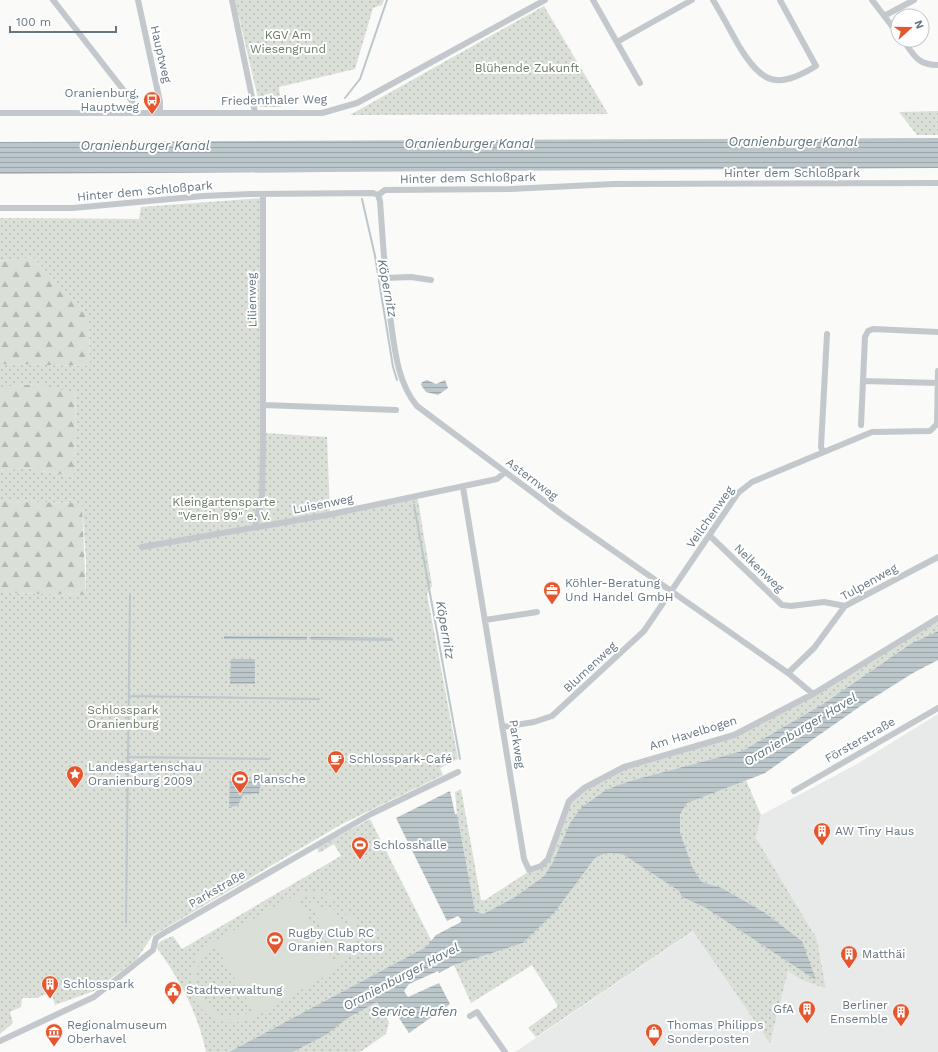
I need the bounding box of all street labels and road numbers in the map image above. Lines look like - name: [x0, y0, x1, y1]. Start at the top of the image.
- street label: Hauptweg: [148, 24, 175, 85]
- street label: Friedenthaler Weg: [221, 92, 328, 108]
- street label: Hinter dem Schloßpark: [724, 166, 860, 180]
- street label: Hinter dem Schloßpark: [400, 170, 536, 186]
- street label: Hinter dem Schloßpark: [77, 178, 214, 204]
- street label: Lilienweg: [245, 272, 259, 327]
- street label: Asternweg: [503, 455, 561, 503]
- street label: Veilchenweg: [683, 483, 737, 551]
- street label: Luisenweg: [292, 491, 355, 517]
- street label: Nelkenweg: [731, 541, 787, 595]
- street label: Tulpenweg: [838, 560, 900, 603]
- street label: Blumenweg: [560, 638, 620, 695]
- street label: Am Havelbogen: [647, 713, 739, 753]
- street label: Försterstraße: [822, 714, 898, 766]
- street label: Parkweg: [506, 719, 528, 770]
- street label: Parkstraße: [186, 867, 248, 911]

